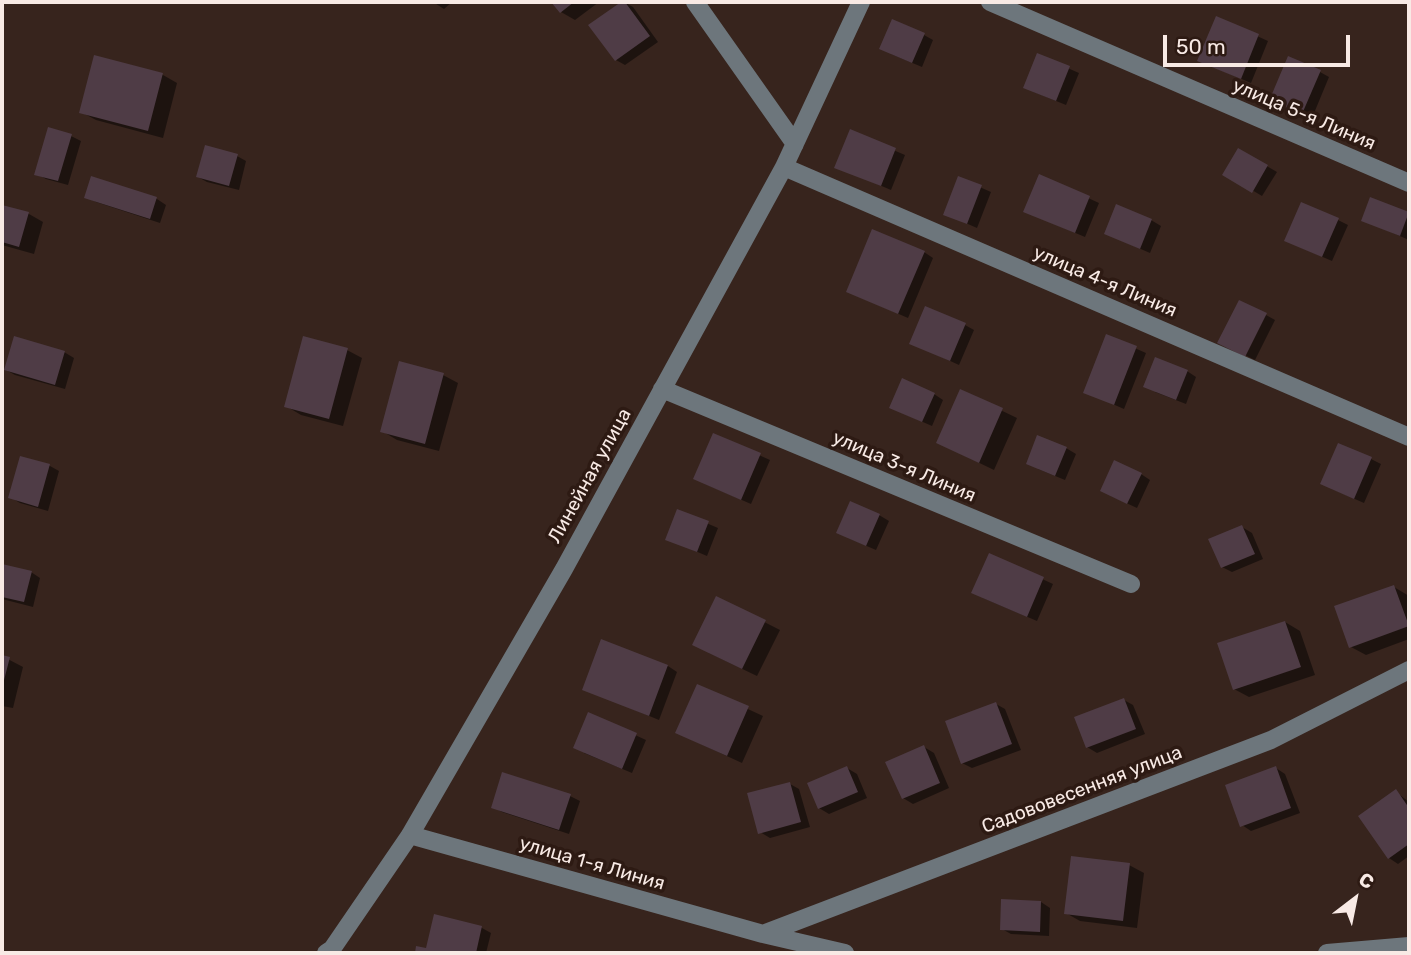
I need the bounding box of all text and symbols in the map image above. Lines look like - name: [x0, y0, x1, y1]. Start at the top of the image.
- scale bar: [1166, 21, 1353, 65]
- text: 50 m: [1176, 34, 1226, 59]
- street label: улица 5-я Линия: [1229, 75, 1379, 155]
- street label: улица 4-я Линия: [1030, 241, 1180, 323]
- street label: Линейная улица: [544, 405, 636, 547]
- street label: улица 3-я Линия: [829, 427, 979, 507]
- street label: Садововесенняя улица: [979, 741, 1185, 839]
- street label: улица 1-я Линия: [517, 832, 667, 896]
- north arrow: [1320, 864, 1390, 934]
- text: С: [1355, 867, 1378, 894]

